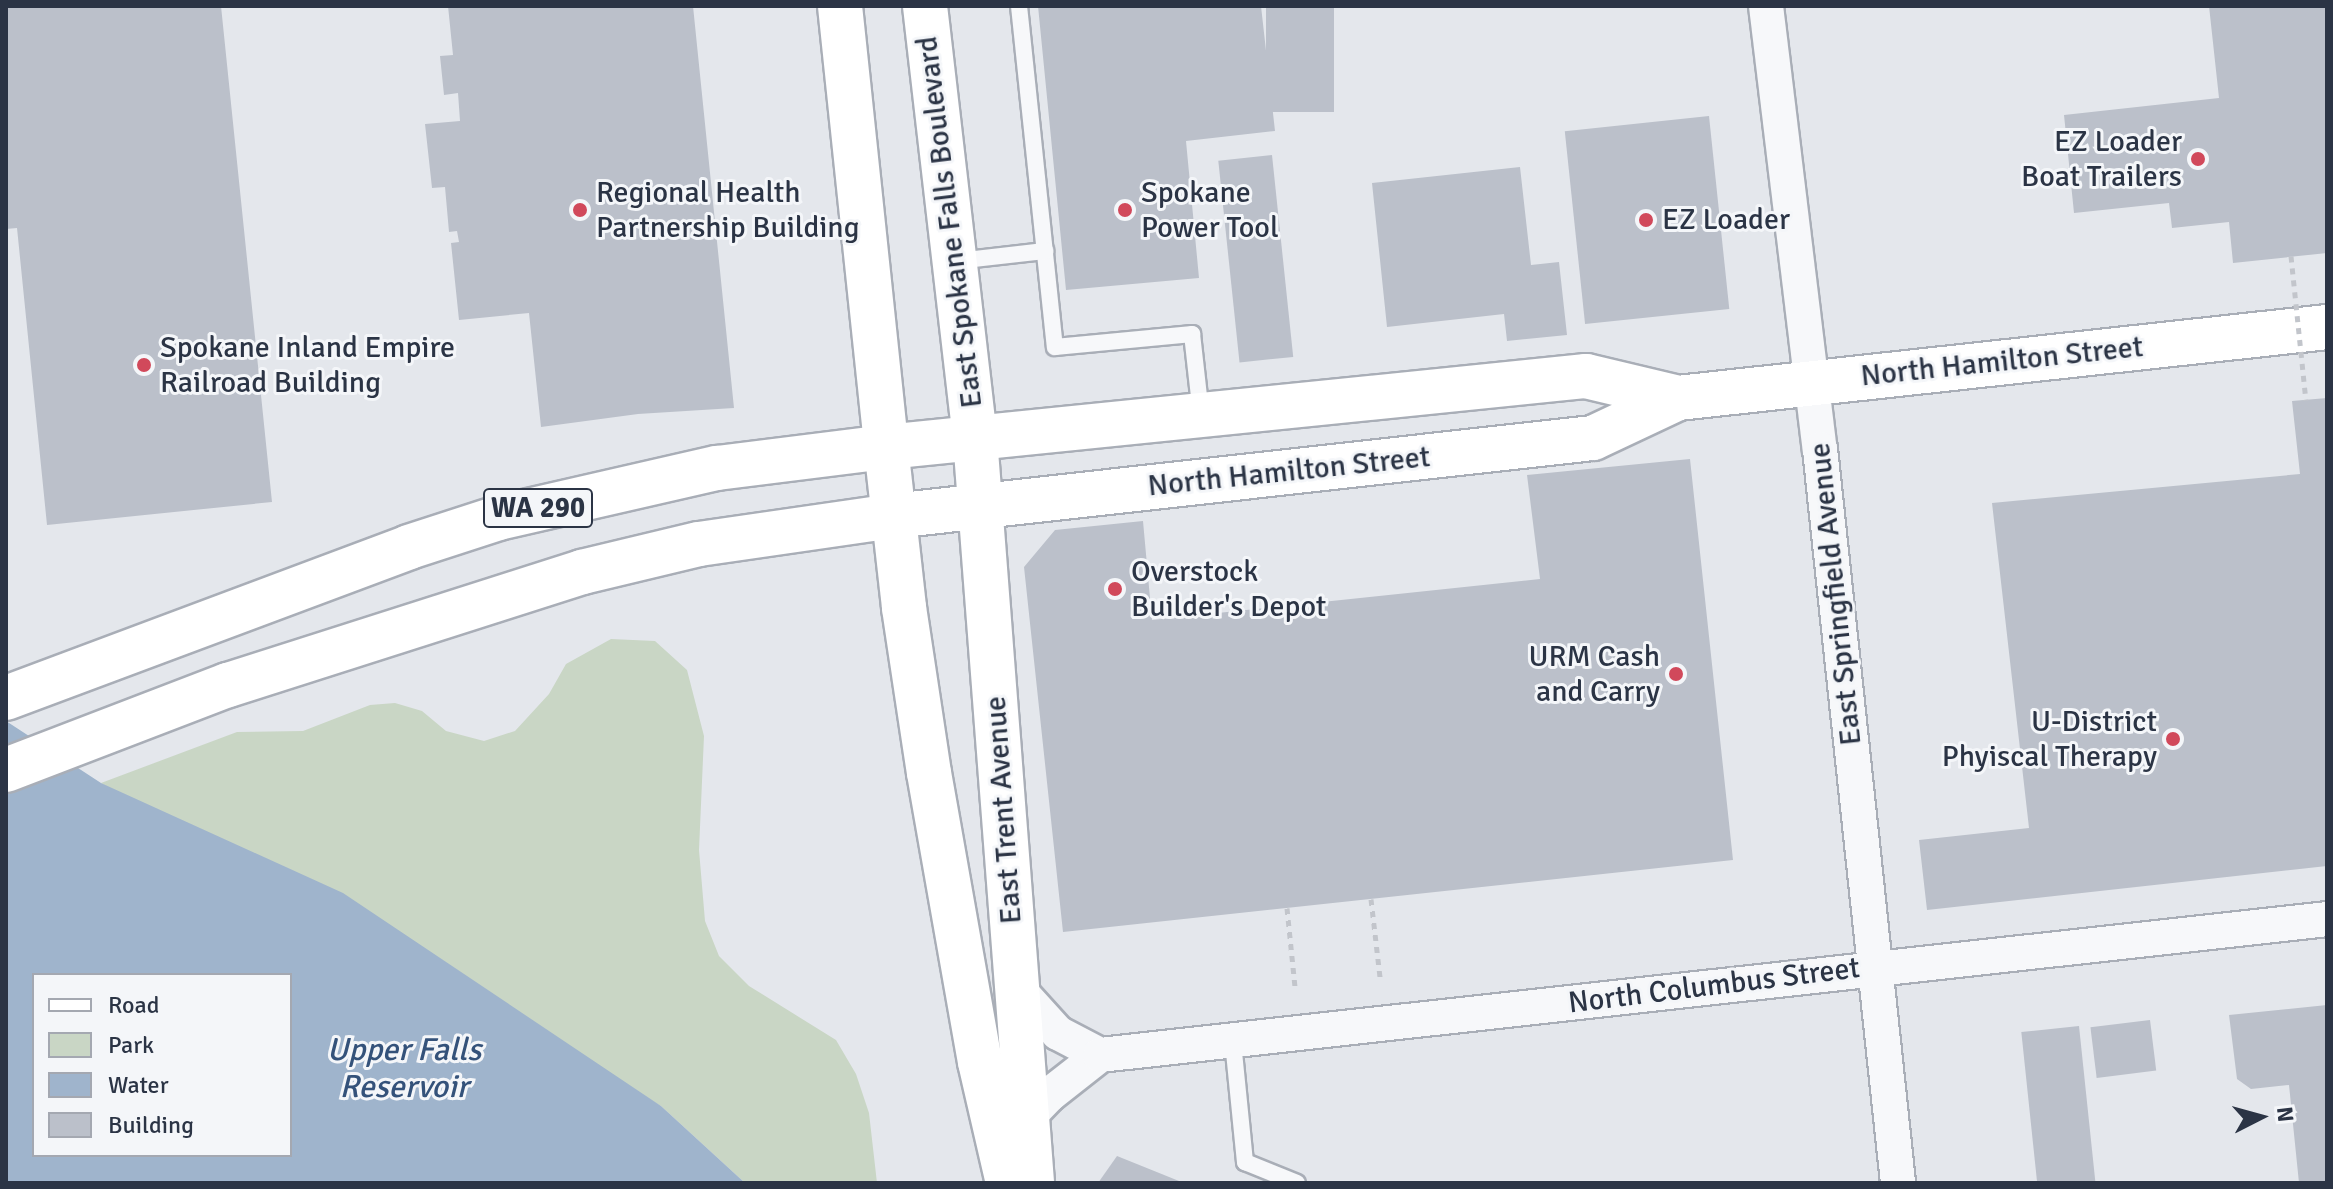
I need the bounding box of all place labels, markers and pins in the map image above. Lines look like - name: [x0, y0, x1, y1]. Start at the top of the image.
- place label: EZ Loader Boat Trailers: [2021, 124, 2182, 194]
- marker: EZ Loader Boat Trailers: [2189, 150, 2207, 168]
- place label: Regional Health Partnership Building: [596, 175, 860, 246]
- place label: Spokane Power Tool: [1141, 175, 1279, 246]
- marker: Regional Health Partnership Building: [571, 201, 589, 219]
- marker: Spokane Power Tool: [1116, 201, 1134, 219]
- place label: EZ Loader: [1662, 202, 1790, 238]
- marker: EZ Loader: [1637, 211, 1655, 229]
- place label: Spokane Inland Empire Railroad Building: [160, 330, 455, 400]
- marker: Spokane Inland Empire Railroad Building: [135, 356, 153, 374]
- place label: Overstock Builder's Depot: [1131, 554, 1326, 624]
- marker: Overstock Builder's Depot: [1106, 580, 1124, 598]
- place label: URM Cash and Carry: [1529, 639, 1660, 710]
- marker: URM Cash and Carry: [1667, 665, 1685, 683]
- place label: U-District Phyiscal Therapy: [1942, 704, 2157, 774]
- marker: U-District Phyiscal Therapy: [2164, 730, 2182, 748]

